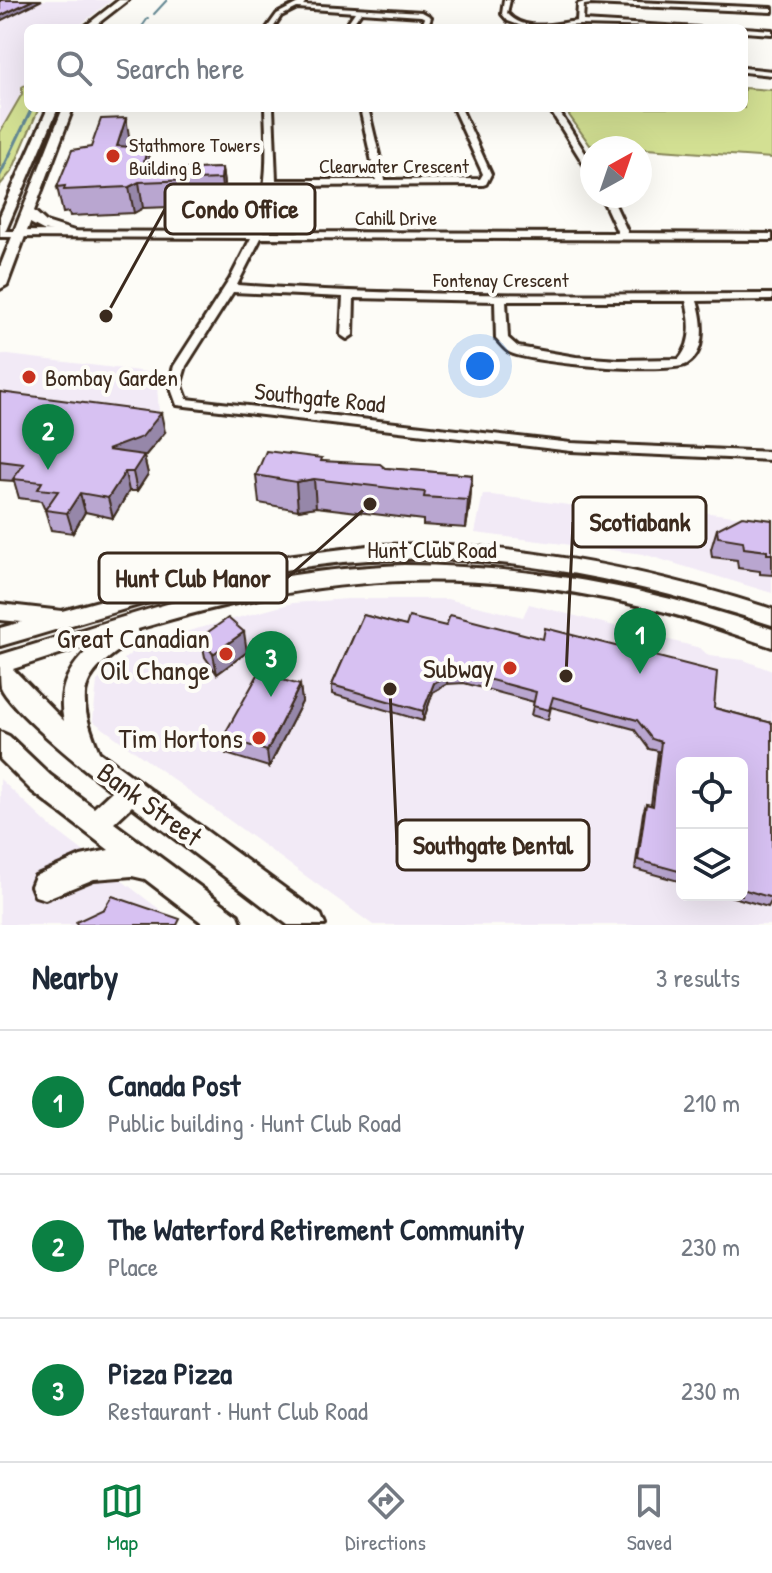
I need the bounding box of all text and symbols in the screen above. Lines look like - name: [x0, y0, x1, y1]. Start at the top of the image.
- search box: [24, 24, 748, 112]
- icon: search: [52, 46, 96, 90]
- text: Search here: [116, 48, 244, 88]
- place label: Stathmore Towers Building B: [129, 131, 260, 181]
- north arrow: [580, 136, 652, 208]
- marker: Stathmore Towers Building B: [104, 147, 122, 165]
- street label: Clearwater Crescent: [319, 152, 470, 179]
- callout: Condo Office: [165, 184, 315, 234]
- text: Condo Office: [181, 191, 299, 226]
- street label: Cahill Drive: [355, 204, 437, 231]
- street label: Fontenay Crescent: [432, 266, 570, 293]
- your location: [460, 346, 500, 386]
- place label: Bombay Garden: [45, 361, 178, 393]
- marker: Bombay Garden: [20, 368, 38, 386]
- street label: Southgate Road: [253, 374, 387, 420]
- pin: 2: [22, 404, 74, 470]
- callout: Scotiabank: [573, 497, 706, 547]
- text: Scotiabank: [590, 504, 691, 539]
- street label: Hunt Club Road: [367, 533, 497, 565]
- callout: Hunt Club Manor: [99, 553, 287, 603]
- text: Hunt Club Manor: [115, 560, 272, 595]
- pin: 1: [614, 608, 666, 674]
- place label: Great Canadian Oil Change: [57, 619, 210, 689]
- pin: 3: [245, 631, 297, 697]
- marker: Great Canadian Oil Change: [217, 645, 235, 663]
- place label: Subway: [423, 649, 494, 687]
- marker: Subway: [501, 659, 519, 677]
- place label: Tim Hortons: [119, 719, 243, 757]
- marker: Tim Hortons: [250, 729, 268, 747]
- street label: Bank Street: [90, 753, 210, 855]
- map controls: [676, 757, 748, 901]
- button: locate: [676, 757, 748, 829]
- callout: Southgate Dental: [397, 820, 589, 870]
- text: Southgate Dental: [413, 827, 574, 863]
- button: layers: [676, 829, 748, 901]
- text: Nearby: [32, 954, 118, 1000]
- text: 3 results: [656, 960, 740, 995]
- text: Canada Post: [108, 1065, 240, 1105]
- text: 1: [53, 1085, 63, 1120]
- text: 210 m: [683, 1085, 740, 1120]
- text: Public building · Hunt Club Road: [108, 1105, 401, 1140]
- text: The Waterford Retirement Community: [108, 1209, 524, 1249]
- text: 2: [52, 1229, 64, 1264]
- text: 230 m: [681, 1229, 740, 1264]
- text: Place: [108, 1249, 158, 1284]
- text: Pizza Pizza: [108, 1353, 232, 1393]
- text: 3: [52, 1373, 64, 1408]
- text: 230 m: [681, 1373, 740, 1408]
- text: Restaurant · Hunt Club Road: [108, 1393, 368, 1428]
- tab: Map: [100, 1479, 144, 1557]
- tab: Directions: [345, 1479, 426, 1557]
- tab: Saved: [627, 1479, 672, 1557]

